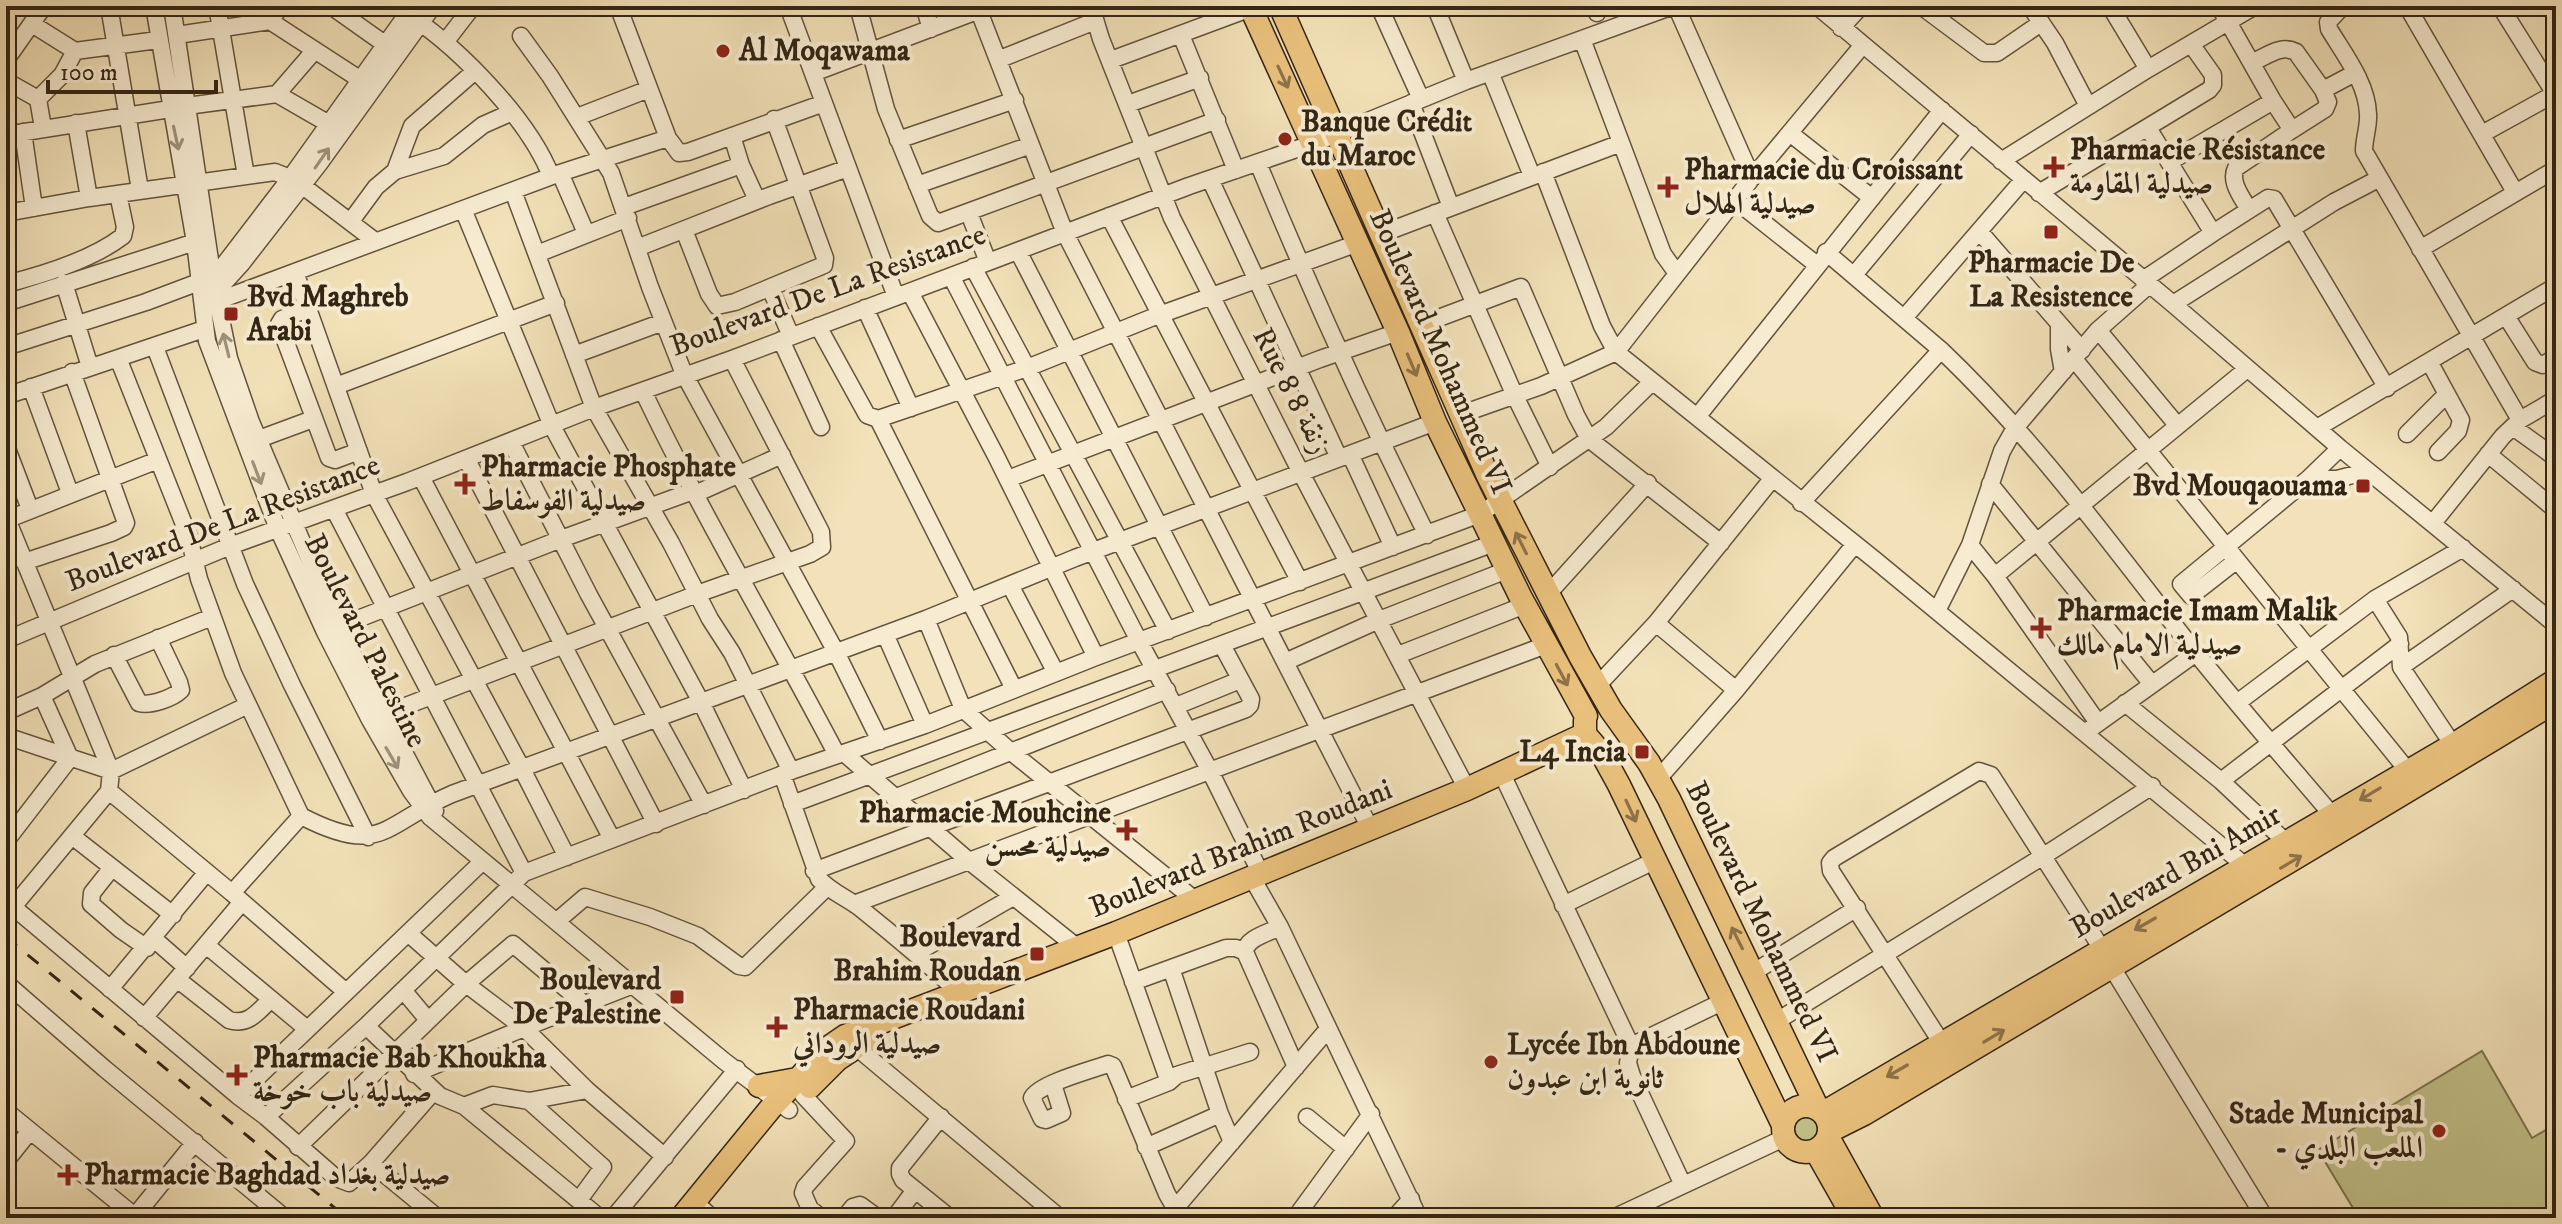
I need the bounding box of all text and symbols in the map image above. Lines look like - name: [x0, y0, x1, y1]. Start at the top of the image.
- place label: Al Moqawama: [738, 33, 911, 70]
- marker: Al Moqawama: [714, 42, 732, 60]
- scale bar: [48, 44, 216, 94]
- text: 100 m: [60, 58, 118, 88]
- one-way arrow: [1276, 64, 1291, 88]
- place label: Banque Crédit du Maroc: [1301, 104, 1472, 175]
- one-way arrow: [169, 125, 184, 150]
- marker: Banque Crédit du Maroc: [1276, 130, 1294, 148]
- place label: Pharmacie Résistance صيدلية المقاومة: [2070, 132, 2326, 203]
- one-way arrow: [314, 148, 330, 170]
- place label: Pharmacie du Croissant صيدلية الهلال: [1684, 152, 1963, 223]
- marker: Pharmacie Résistance صيدلية المقاومة: [2045, 158, 2063, 176]
- marker: Pharmacie du Croissant صيدلية الهلال: [1659, 178, 1677, 196]
- street label: Boulevard Mohammed VI: [1360, 204, 1520, 500]
- street label: Boulevard De La Resistance: [665, 217, 991, 365]
- marker: Pharmacie De La Resistence: [2042, 223, 2060, 241]
- place label: Pharmacie De La Resistence: [1968, 245, 2135, 316]
- place label: Bvd Maghreb Arabi: [246, 279, 409, 350]
- marker: Bvd Maghreb Arabi: [222, 305, 240, 323]
- street label: Rue 8 8 زنقة: [1244, 322, 1338, 460]
- one-way arrow: [217, 332, 232, 358]
- one-way arrow: [1405, 352, 1420, 377]
- street label: Boulevard De La Resistance: [61, 447, 385, 601]
- place label: Pharmacie Phosphate صيدلية الفوسفاط: [481, 449, 737, 520]
- one-way arrow: [251, 460, 265, 485]
- place label: Bvd Mouqaouama: [2133, 468, 2348, 505]
- marker: Pharmacie Phosphate صيدلية الفوسفاط: [456, 475, 474, 493]
- marker: Bvd Mouqaouama: [2354, 477, 2372, 495]
- street label: Boulevard Palestine: [295, 528, 435, 754]
- one-way arrow: [1513, 532, 1528, 556]
- place label: Pharmacie Imam Malik صيدلية الامام مالك: [2057, 593, 2338, 670]
- marker: Pharmacie Imam Malik صيدلية الامام مالك: [2032, 619, 2050, 637]
- one-way arrow: [1554, 662, 1570, 686]
- place label: L4 Incia: [1519, 734, 1627, 771]
- marker: L4 Incia: [1633, 743, 1651, 761]
- one-way arrow: [384, 746, 400, 769]
- street label: Boulevard Brahim Roudani: [1084, 771, 1398, 927]
- street label: Boulevard Mohammed VI: [1677, 776, 1845, 1068]
- one-way arrow: [2359, 786, 2382, 802]
- place label: Pharmacie Mouhcine صيدلية محسن: [859, 795, 1112, 866]
- street label: Boulevard Bni Amir: [2064, 797, 2288, 947]
- one-way arrow: [1624, 799, 1639, 823]
- marker: Pharmacie Mouhcine صيدلية محسن: [1118, 821, 1136, 839]
- one-way arrow: [2279, 854, 2302, 870]
- one-way arrow: [2134, 916, 2157, 932]
- place label: Boulevard Brahim Roudan: [834, 919, 1022, 990]
- one-way arrow: [1729, 926, 1744, 950]
- marker: Boulevard Brahim Roudan: [1028, 945, 1046, 963]
- place label: Boulevard De Palestine: [513, 962, 662, 1033]
- marker: Boulevard De Palestine: [668, 988, 686, 1006]
- place label: Pharmacie Roudani صيدلية الروداني: [792, 992, 1025, 1068]
- marker: Pharmacie Roudani صيدلية الروداني: [768, 1018, 786, 1036]
- place label: Lycée Ibn Abdoune ثانوية ابن عبدون: [1507, 1027, 1741, 1098]
- one-way arrow: [1982, 1028, 2005, 1044]
- place label: Pharmacie Bab Khoukha صيدلية باب خوخة: [253, 1040, 547, 1111]
- marker: Lycée Ibn Abdoune ثانوية ابن عبدون: [1482, 1053, 1500, 1071]
- one-way arrow: [1886, 1064, 1910, 1079]
- marker: Pharmacie Bab Khoukha صيدلية باب خوخة: [228, 1066, 246, 1084]
- place label: Stade Municipal - الملعب البلدي: [2229, 1096, 2424, 1170]
- marker: Stade Municipal - الملعب البلدي: [2430, 1122, 2448, 1140]
- place label: Pharmacie Baghdad صيدلية بغداد: [84, 1157, 451, 1194]
- marker: Pharmacie Baghdad صيدلية بغداد: [59, 1166, 77, 1184]

